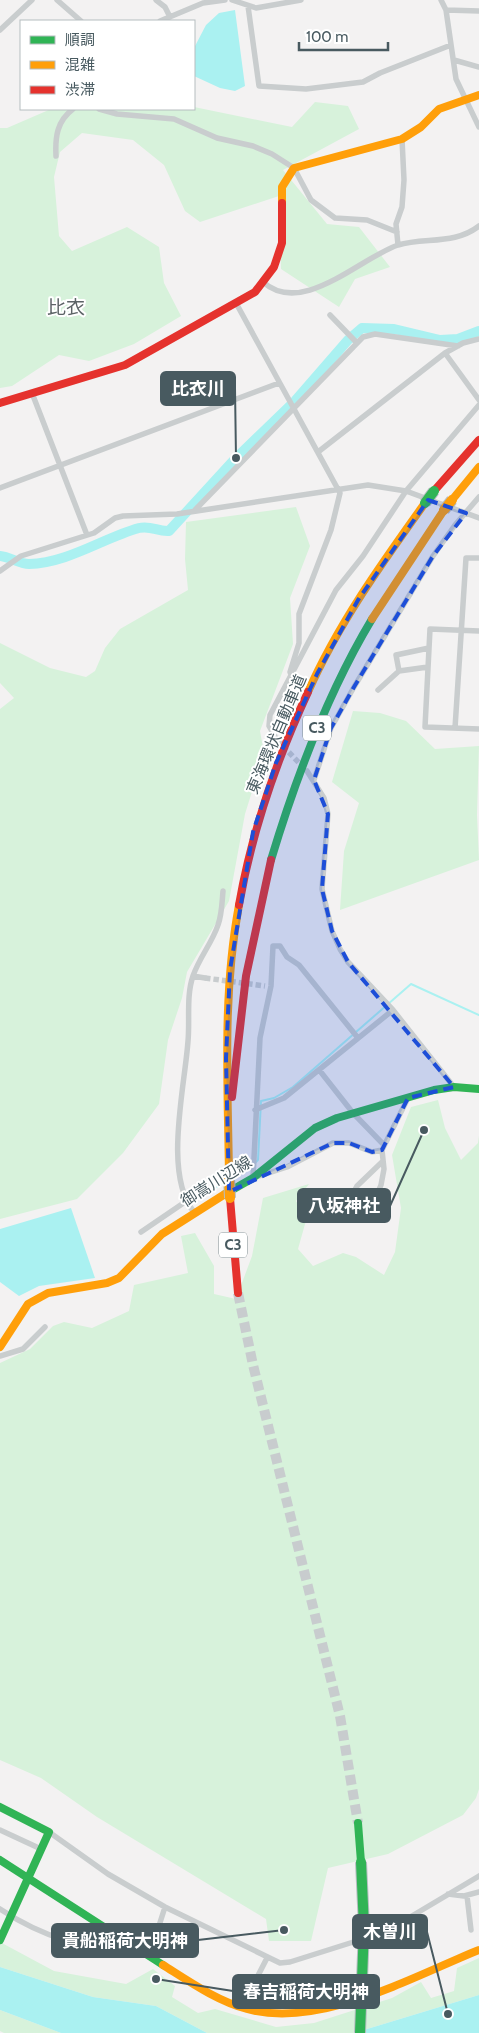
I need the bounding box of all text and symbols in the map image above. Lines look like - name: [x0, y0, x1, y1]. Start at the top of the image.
- legend: [20, 20, 195, 110]
- scale bar: [299, 20, 388, 52]
- text: 100 m: [306, 28, 348, 46]
- text: 順調: [65, 31, 95, 49]
- text: 混雑: [65, 56, 95, 74]
- text: 渋滞: [65, 81, 95, 99]
- district label: 比衣: [47, 296, 85, 319]
- callout: 比衣川: [161, 372, 235, 405]
- text: 比衣川: [171, 378, 225, 400]
- street label: 東海環状自動車道: [243, 672, 310, 797]
- road number: C3: [303, 716, 331, 740]
- street label: 御嵩川辺線: [177, 1152, 255, 1211]
- callout: 八坂神社: [298, 1189, 390, 1222]
- text: 八坂神社: [308, 1195, 380, 1217]
- road number: C3: [219, 1232, 247, 1258]
- callout: 木曽川: [353, 1915, 427, 1948]
- text: 木曽川: [363, 1921, 417, 1943]
- callout: 貴船稲荷大明神: [52, 1924, 198, 1957]
- text: 貴船稲荷大明神: [62, 1930, 188, 1952]
- callout: 春吉稲荷大明神: [233, 1975, 379, 2008]
- text: 春吉稲荷大明神: [243, 1981, 369, 2003]

